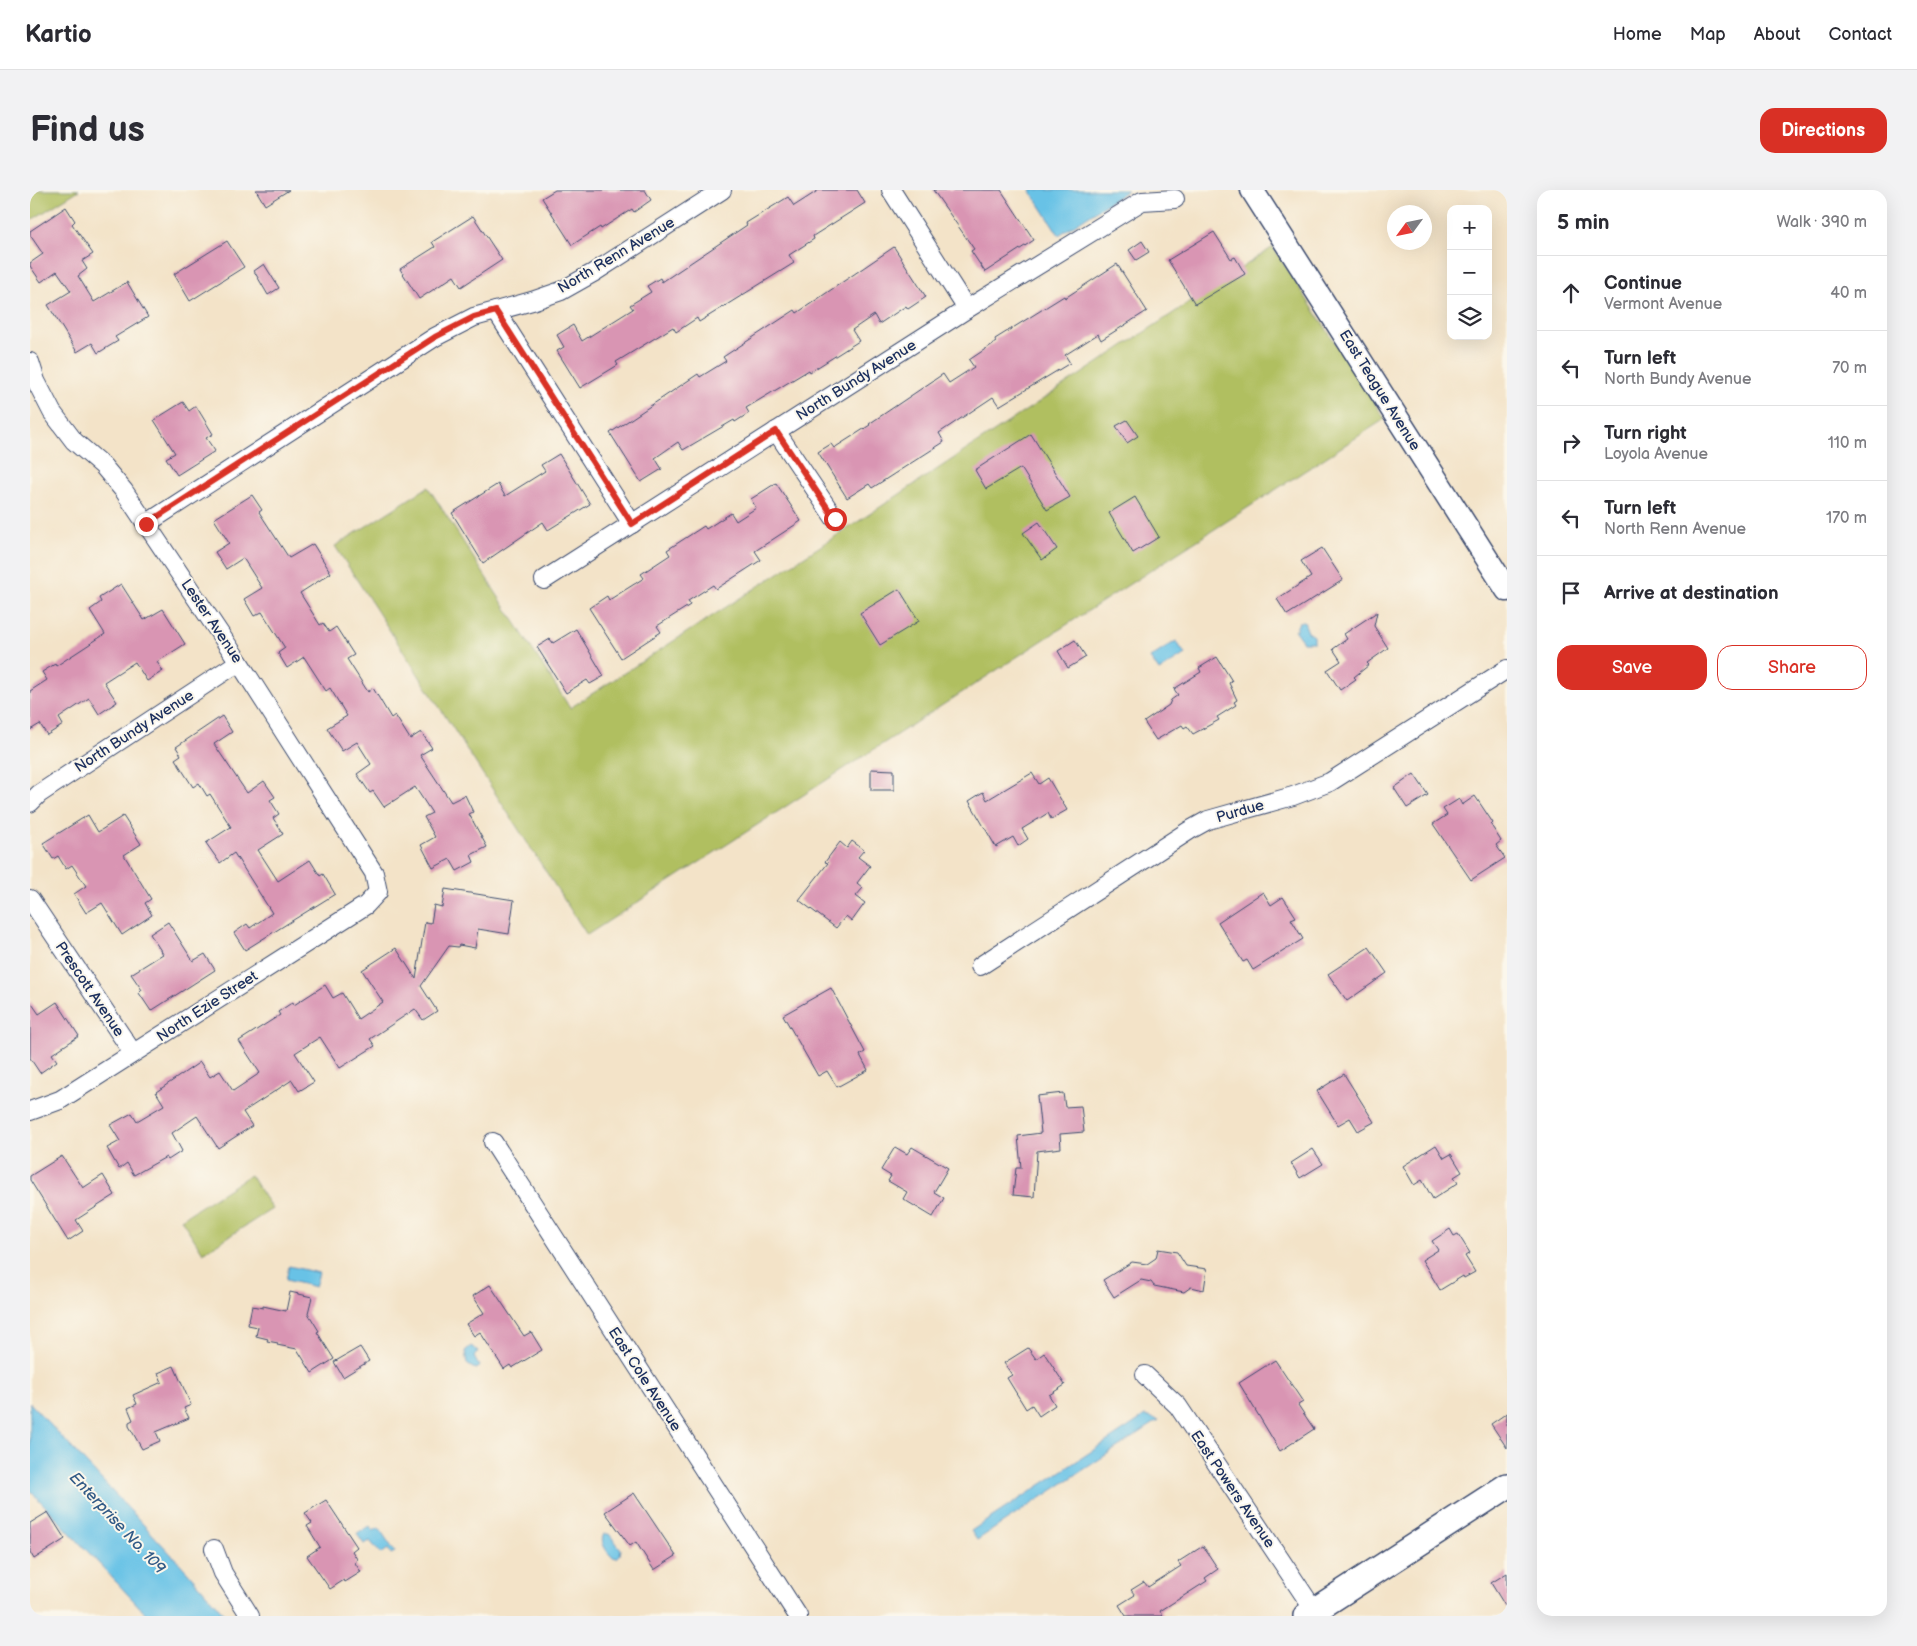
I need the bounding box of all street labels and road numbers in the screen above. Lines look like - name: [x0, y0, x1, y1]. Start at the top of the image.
- street label: North Renn Avenue: [554, 213, 678, 298]
- street label: East Teague Avenue: [1335, 326, 1425, 454]
- street label: North Bundy Avenue: [793, 336, 920, 425]
- street label: Lester Avenue: [176, 576, 247, 667]
- street label: North Bundy Avenue: [71, 686, 197, 777]
- street label: Purdue: [1214, 796, 1266, 827]
- street label: Prescott Avenue: [51, 938, 128, 1041]
- street label: North Ezie Street: [153, 966, 262, 1046]
- street label: East Cole Avenue: [604, 1324, 685, 1435]
- street label: East Powers Avenue: [1186, 1427, 1279, 1552]

